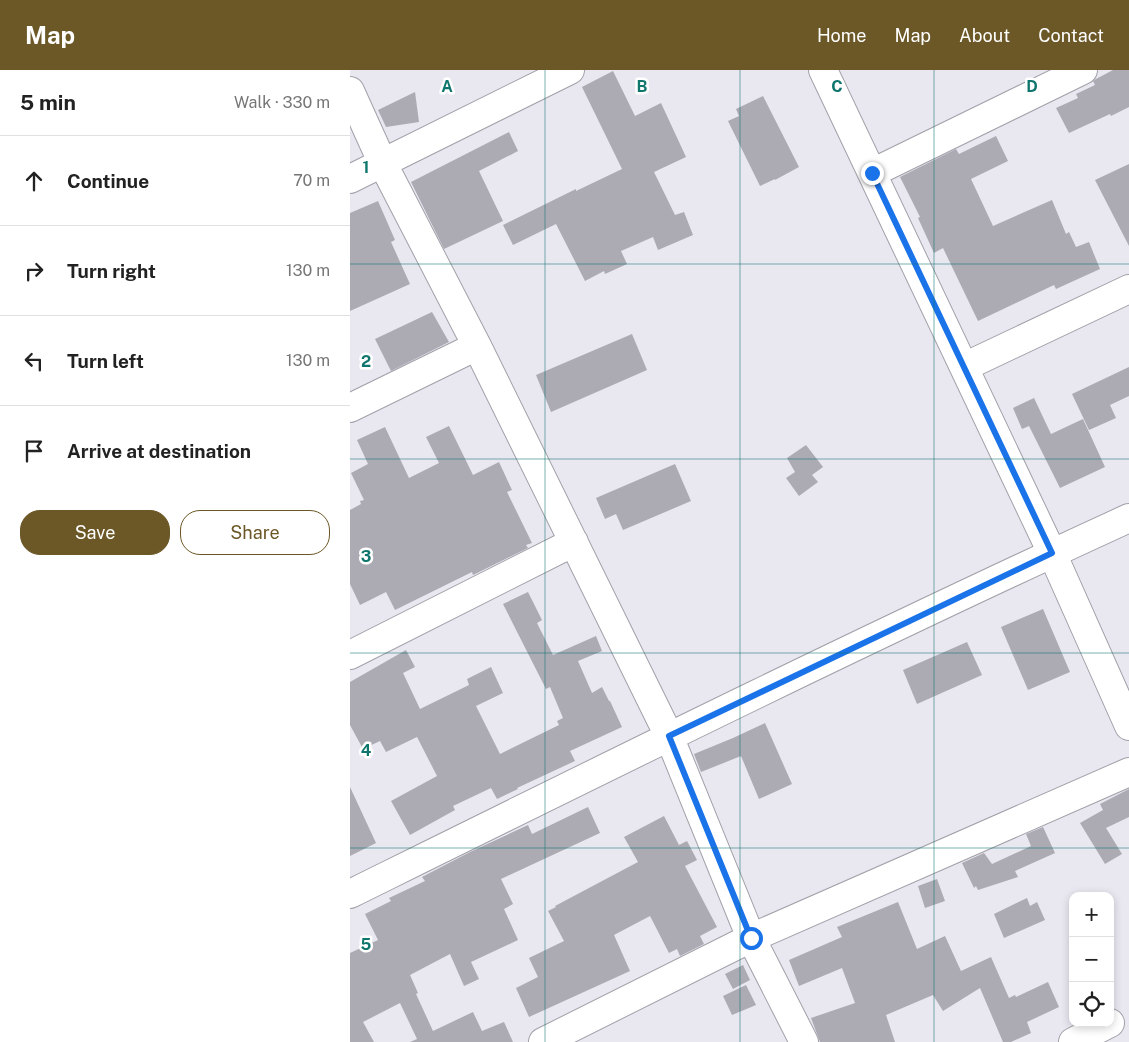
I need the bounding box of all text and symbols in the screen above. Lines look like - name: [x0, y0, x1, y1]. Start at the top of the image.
- text: Map: [25, 21, 75, 49]
- text: Home: [817, 25, 867, 46]
- text: Map: [895, 25, 931, 46]
- text: About: [959, 25, 1010, 46]
- text: Contact: [1038, 25, 1104, 46]
- text: A: [441, 77, 453, 96]
- text: B: [637, 77, 648, 96]
- text: C: [831, 77, 843, 96]
- text: D: [1026, 77, 1038, 96]
- text: 5 min: [20, 90, 76, 115]
- text: Walk · 330 m: [234, 93, 330, 112]
- text: 1: [363, 158, 369, 177]
- route end: [861, 162, 884, 185]
- icon: ahead: [20, 167, 48, 195]
- text: Continue: [67, 170, 149, 192]
- text: 70 m: [293, 171, 330, 190]
- icon: right: [20, 257, 48, 285]
- text: Turn right: [67, 260, 156, 282]
- text: 130 m: [286, 261, 330, 280]
- icon: left: [20, 347, 48, 375]
- text: Turn left: [67, 350, 144, 372]
- text: 130 m: [286, 351, 330, 370]
- text: 2: [361, 352, 371, 371]
- icon: arrive: [20, 437, 48, 465]
- text: Arrive at destination: [67, 440, 251, 462]
- button: Save: [20, 510, 170, 555]
- button: Share: [180, 510, 330, 555]
- text: 3: [361, 547, 371, 566]
- text: 4: [361, 741, 372, 760]
- map controls: [1069, 892, 1114, 1027]
- button: +: [1069, 892, 1114, 937]
- route start: [740, 927, 763, 950]
- text: 5: [361, 935, 372, 954]
- button: −: [1069, 937, 1114, 982]
- button: locate: [1069, 982, 1114, 1027]

